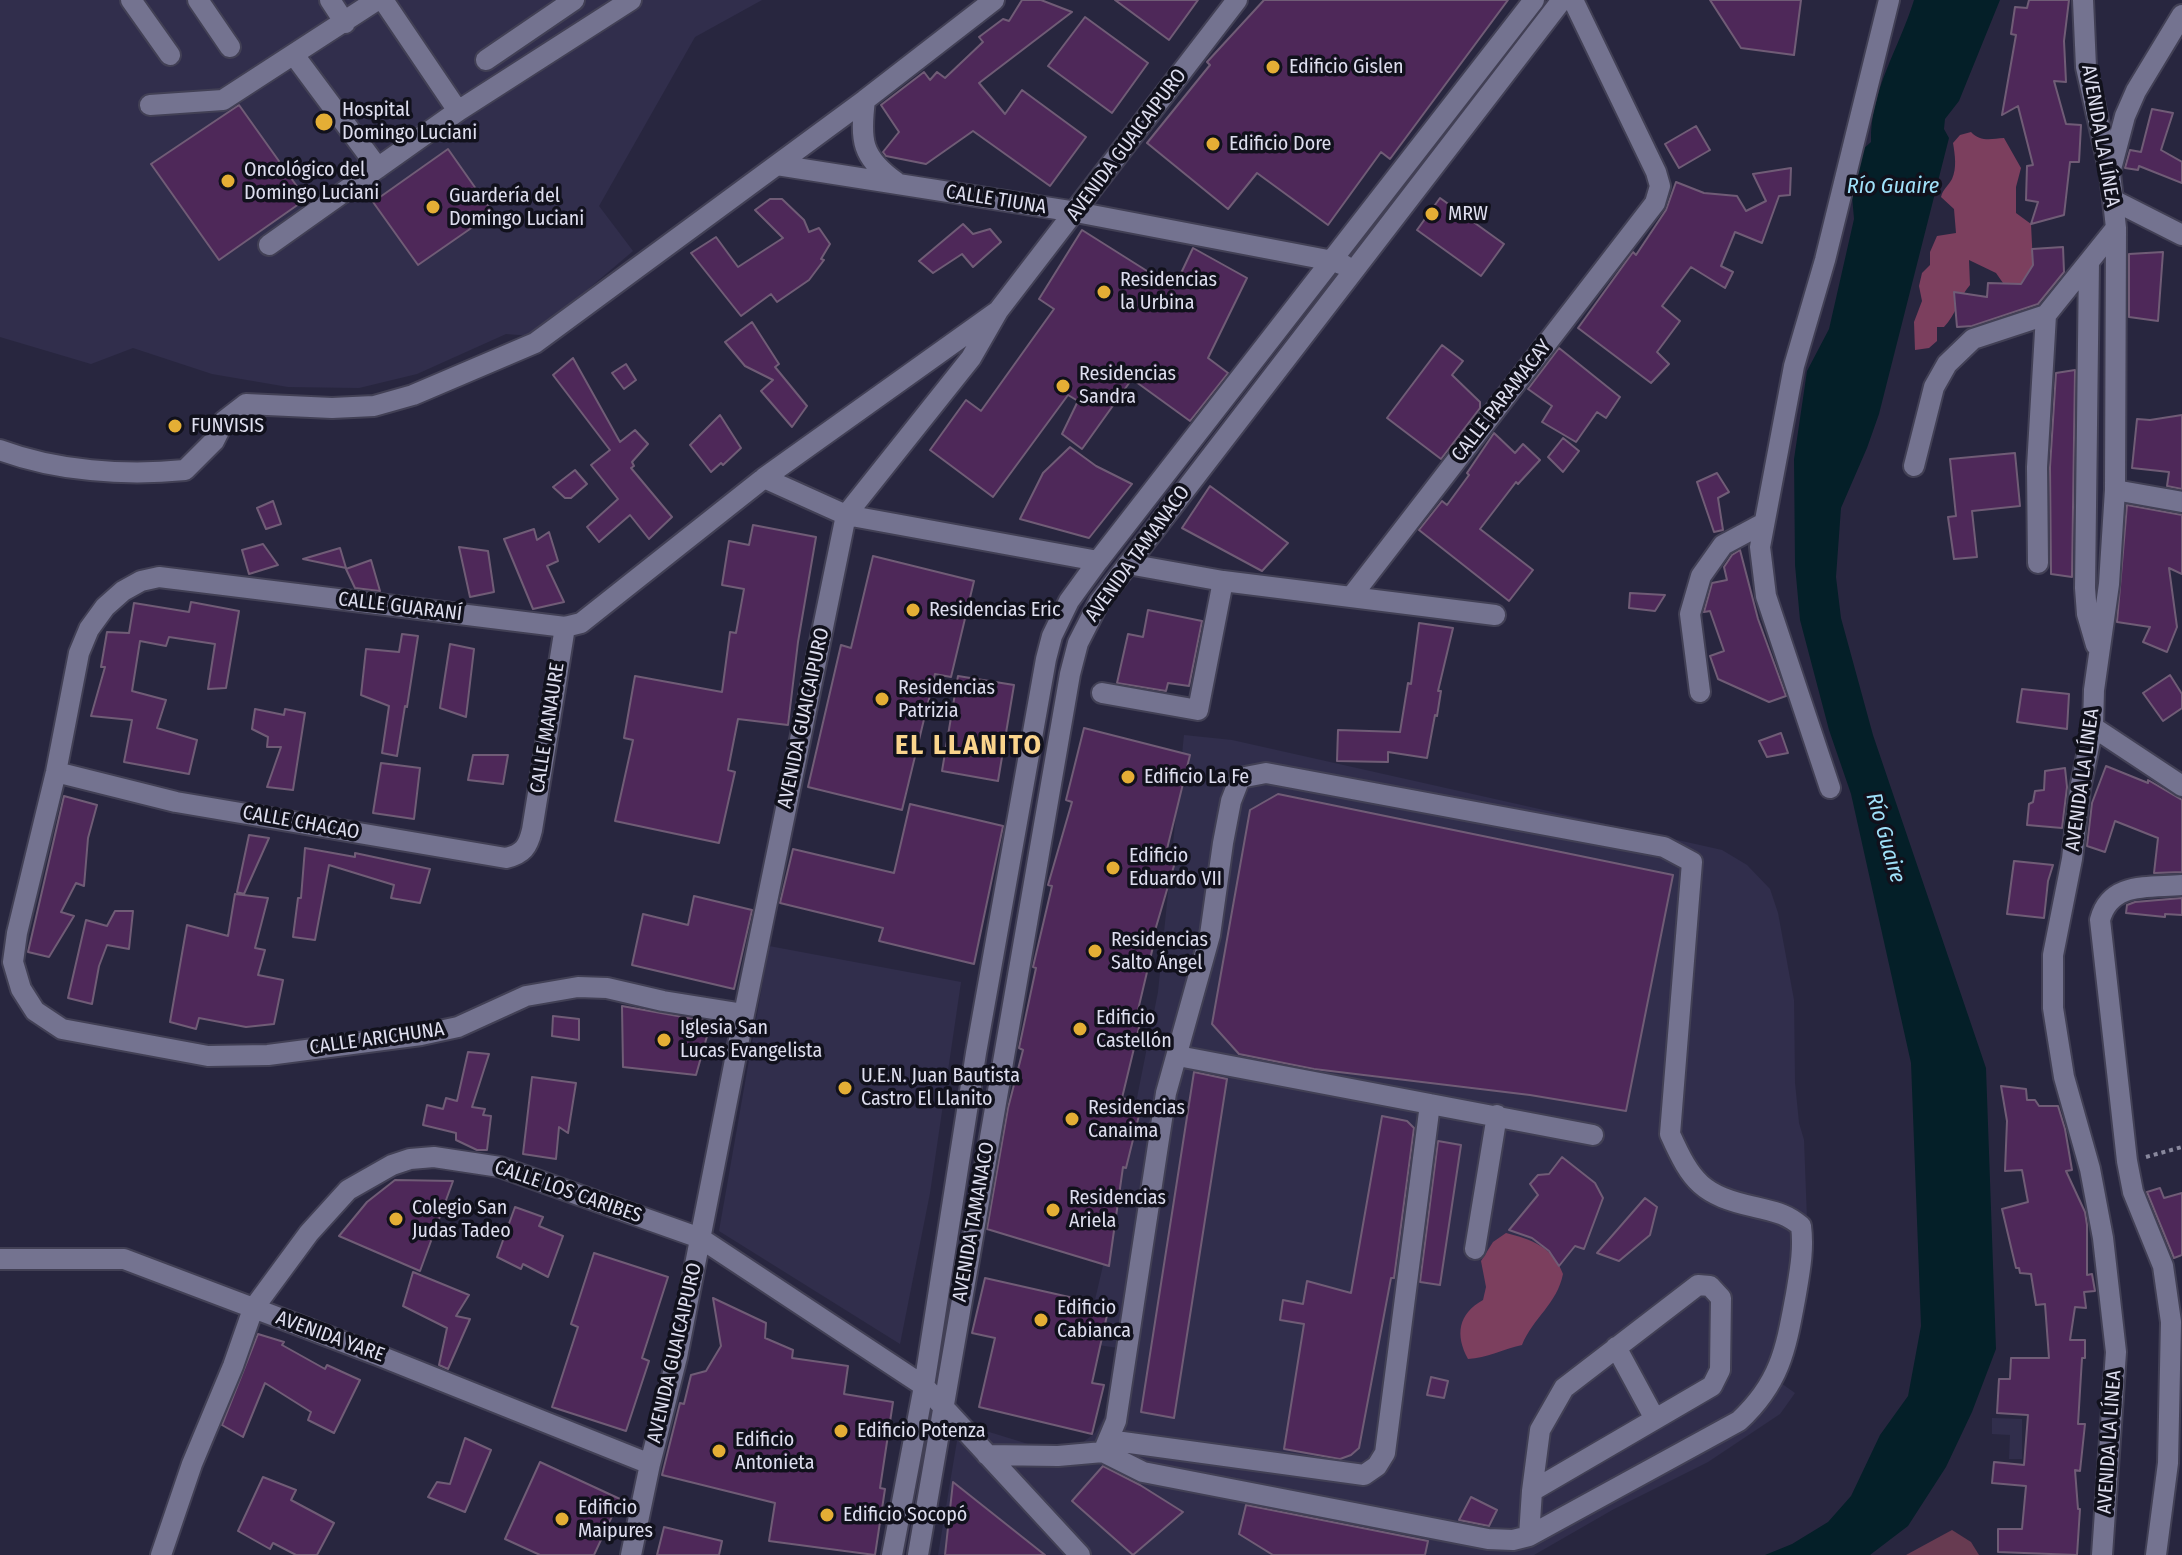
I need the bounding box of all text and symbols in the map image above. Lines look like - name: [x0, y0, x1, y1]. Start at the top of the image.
- place label: Edificio Gislen: [1289, 55, 1404, 79]
- marker: Edificio Gislen: [1264, 58, 1282, 76]
- street label: AVENIDA LA LÍNEA: [2076, 63, 2124, 209]
- street label: AVENIDA GUAICAIPURO: [1062, 64, 1192, 226]
- place label: Hospital Domingo Luciani: [342, 98, 477, 145]
- marker: Hospital Domingo Luciani: [313, 111, 335, 133]
- place label: Edificio Dore: [1229, 132, 1331, 156]
- marker: Edificio Dore: [1204, 135, 1222, 153]
- place label: Oncológico del Domingo Luciani: [244, 158, 379, 205]
- marker: Oncológico del Domingo Luciani: [219, 172, 237, 190]
- water label: Río Guaire: [1847, 174, 1939, 200]
- street label: CALLE TIUNA: [944, 180, 1048, 220]
- place label: Guardería del Domingo Luciani: [449, 184, 584, 231]
- marker: Guardería del Domingo Luciani: [424, 198, 442, 216]
- place label: MRW: [1448, 202, 1488, 226]
- marker: MRW: [1423, 205, 1441, 223]
- place label: Residencias la Urbina: [1120, 268, 1217, 315]
- marker: Residencias la Urbina: [1095, 283, 1113, 301]
- street label: CALLE PARAMACAY: [1447, 335, 1557, 467]
- place label: Residencias Sandra: [1079, 362, 1176, 409]
- marker: Residencias Sandra: [1054, 377, 1072, 395]
- place label: FUNVISIS: [191, 414, 264, 438]
- marker: FUNVISIS: [166, 417, 184, 435]
- street label: AVENIDA TAMANACO: [1081, 481, 1195, 627]
- street label: CALLE GUARANÍ: [337, 587, 463, 627]
- place label: Residencias Eric: [929, 598, 1060, 622]
- marker: Residencias Eric: [904, 601, 922, 619]
- street label: AVENIDA GUAICAIPURO: [773, 626, 835, 810]
- street label: CALLE MANAURE: [526, 661, 570, 795]
- place label: Residencias Patrizia: [898, 676, 995, 723]
- marker: Residencias Patrizia: [873, 690, 891, 708]
- street label: AVENIDA LA LÍNEA: [2061, 707, 2105, 853]
- district label: EL LLANITO: [895, 729, 1043, 763]
- place label: Edificio La Fe: [1144, 765, 1249, 789]
- marker: Edificio La Fe: [1119, 768, 1137, 786]
- water label: Río Guaire: [1860, 790, 1910, 886]
- street label: CALLE CHACAO: [241, 801, 361, 845]
- place label: Edificio Eduardo VII: [1129, 844, 1222, 891]
- marker: Edificio Eduardo VII: [1104, 859, 1122, 877]
- place label: Residencias Salto Ángel: [1111, 928, 1208, 975]
- marker: Residencias Salto Ángel: [1086, 942, 1104, 960]
- place label: Edificio Castellón: [1096, 1006, 1172, 1053]
- place label: Iglesia San Lucas Evangelista: [680, 1016, 822, 1063]
- street label: CALLE ARICHUNA: [308, 1018, 446, 1060]
- marker: Edificio Castellón: [1071, 1020, 1089, 1038]
- marker: Iglesia San Lucas Evangelista: [655, 1031, 673, 1049]
- place label: U.E.N. Juan Bautista Castro El Llanito: [861, 1064, 1020, 1111]
- marker: U.E.N. Juan Bautista Castro El Llanito: [836, 1079, 854, 1097]
- place label: Residencias Canaima: [1088, 1096, 1185, 1143]
- marker: Residencias Canaima: [1063, 1110, 1081, 1128]
- street label: AVENIDA TAMANACO: [948, 1140, 1000, 1304]
- street label: CALLE LOS CARIBES: [491, 1156, 645, 1228]
- place label: Residencias Ariela: [1069, 1186, 1166, 1233]
- place label: Colegio San Judas Tadeo: [412, 1196, 511, 1243]
- marker: Residencias Ariela: [1044, 1201, 1062, 1219]
- marker: Colegio San Judas Tadeo: [387, 1210, 405, 1228]
- street label: AVENIDA GUAICAIPURO: [643, 1261, 707, 1445]
- place label: Edificio Cabianca: [1057, 1296, 1131, 1343]
- street label: AVENIDA YARE: [273, 1306, 387, 1368]
- marker: Edificio Cabianca: [1032, 1311, 1050, 1329]
- street label: AVENIDA LA LÍNEA: [2093, 1369, 2127, 1515]
- place label: Edificio Potenza: [857, 1419, 986, 1443]
- marker: Edificio Potenza: [832, 1422, 850, 1440]
- place label: Edificio Antonieta: [735, 1428, 814, 1475]
- marker: Edificio Antonieta: [710, 1442, 728, 1460]
- place label: Edificio Maipures: [578, 1496, 653, 1543]
- place label: Edificio Socopó: [843, 1503, 967, 1527]
- marker: Edificio Socopó: [818, 1506, 836, 1524]
- marker: Edificio Maipures: [553, 1510, 571, 1528]

